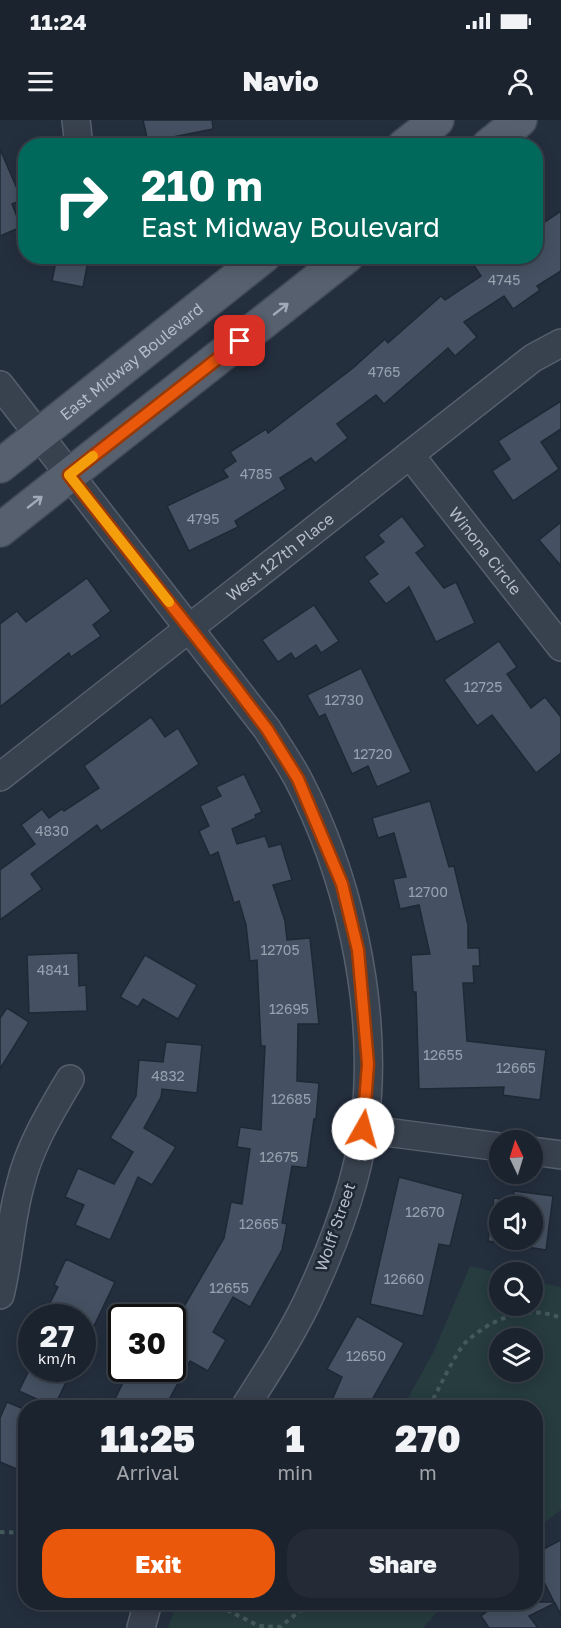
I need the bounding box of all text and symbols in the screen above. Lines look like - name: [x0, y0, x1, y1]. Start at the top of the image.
- text: 11:24: [30, 8, 87, 35]
- icon: menu: [24, 65, 57, 98]
- text: Navio: [242, 65, 319, 97]
- icon: person: [504, 65, 537, 98]
- text: 210 m: [141, 160, 263, 210]
- icon: right: [42, 162, 120, 240]
- text: East Midway Boulevard: [141, 211, 440, 243]
- house number: 4745: [488, 271, 520, 288]
- street label: East Midway Boulevard: [56, 298, 207, 424]
- one-way arrow: [272, 303, 288, 316]
- pin: [214, 315, 265, 366]
- icon: arrive: [223, 324, 256, 357]
- house number: 4765: [368, 363, 400, 380]
- house number: 4785: [240, 465, 272, 482]
- one-way arrow: [26, 496, 42, 509]
- street label: Winona Circle: [445, 503, 526, 599]
- street label: West 127th Place: [222, 509, 338, 605]
- house number: 4795: [187, 510, 219, 527]
- house number: 12725: [464, 678, 502, 695]
- house number: 12730: [324, 691, 364, 708]
- house number: 12720: [353, 745, 393, 762]
- house number: 4830: [35, 822, 69, 839]
- house number: 12700: [408, 883, 448, 900]
- house number: 12705: [260, 941, 300, 958]
- house number: 4841: [37, 961, 69, 978]
- house number: 12695: [269, 1000, 309, 1017]
- house number: 12655: [423, 1046, 463, 1063]
- house number: 12665: [496, 1059, 536, 1076]
- house number: 4832: [151, 1067, 185, 1084]
- house number: 12685: [271, 1090, 311, 1107]
- position arrow: [331, 1097, 395, 1161]
- north arrow: [489, 1130, 543, 1184]
- map controls: [489, 1130, 543, 1382]
- house number: 12675: [260, 1148, 298, 1165]
- street label: Wolff Street: [311, 1180, 359, 1274]
- button: sound: [489, 1196, 543, 1250]
- house number: 12670: [405, 1203, 445, 1220]
- house number: 12665: [239, 1215, 279, 1232]
- button: search: [489, 1262, 543, 1316]
- house number: 12660: [384, 1270, 424, 1287]
- house number: 12655: [209, 1279, 249, 1296]
- speed limit sign: 30: [108, 1304, 186, 1382]
- text: 27: [40, 1318, 74, 1354]
- button: layers: [489, 1328, 543, 1382]
- house number: 12650: [346, 1347, 386, 1364]
- text: km/h: [38, 1349, 76, 1367]
- text: 11:25: [100, 1417, 195, 1460]
- text: 1: [286, 1417, 305, 1460]
- text: 270: [395, 1417, 461, 1460]
- text: Arrival: [116, 1460, 179, 1484]
- text: min: [277, 1460, 313, 1484]
- text: m: [419, 1460, 437, 1484]
- button: Exit: [42, 1529, 275, 1598]
- button: Share: [287, 1529, 519, 1598]

